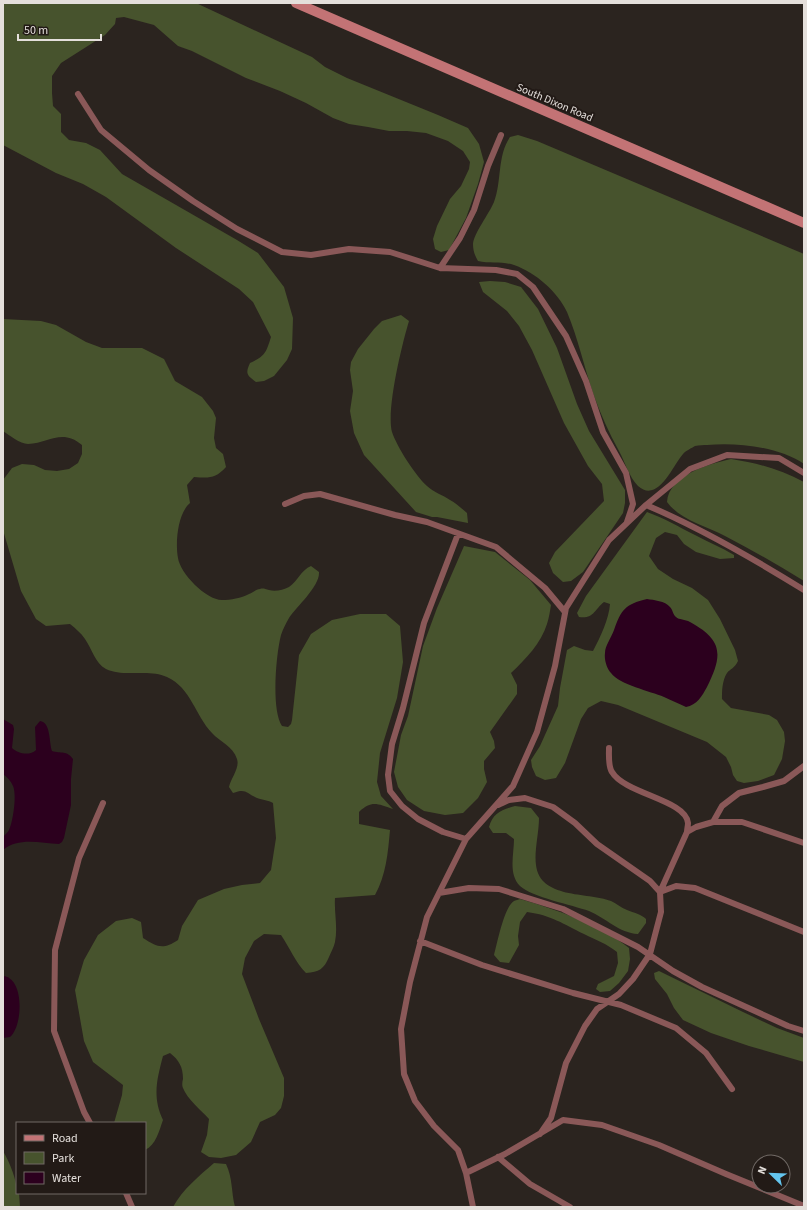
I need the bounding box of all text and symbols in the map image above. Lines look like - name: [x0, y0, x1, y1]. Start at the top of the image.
- scale bar: [18, 16, 101, 42]
- text: 50 m: [24, 22, 48, 39]
- street label: South Dixon Road: [514, 80, 595, 125]
- legend: [16, 1122, 146, 1194]
- text: Road: [52, 1130, 78, 1147]
- text: Park: [52, 1150, 74, 1167]
- north arrow: [751, 1154, 791, 1194]
- text: N: [754, 1164, 771, 1177]
- text: Water: [52, 1170, 82, 1187]

